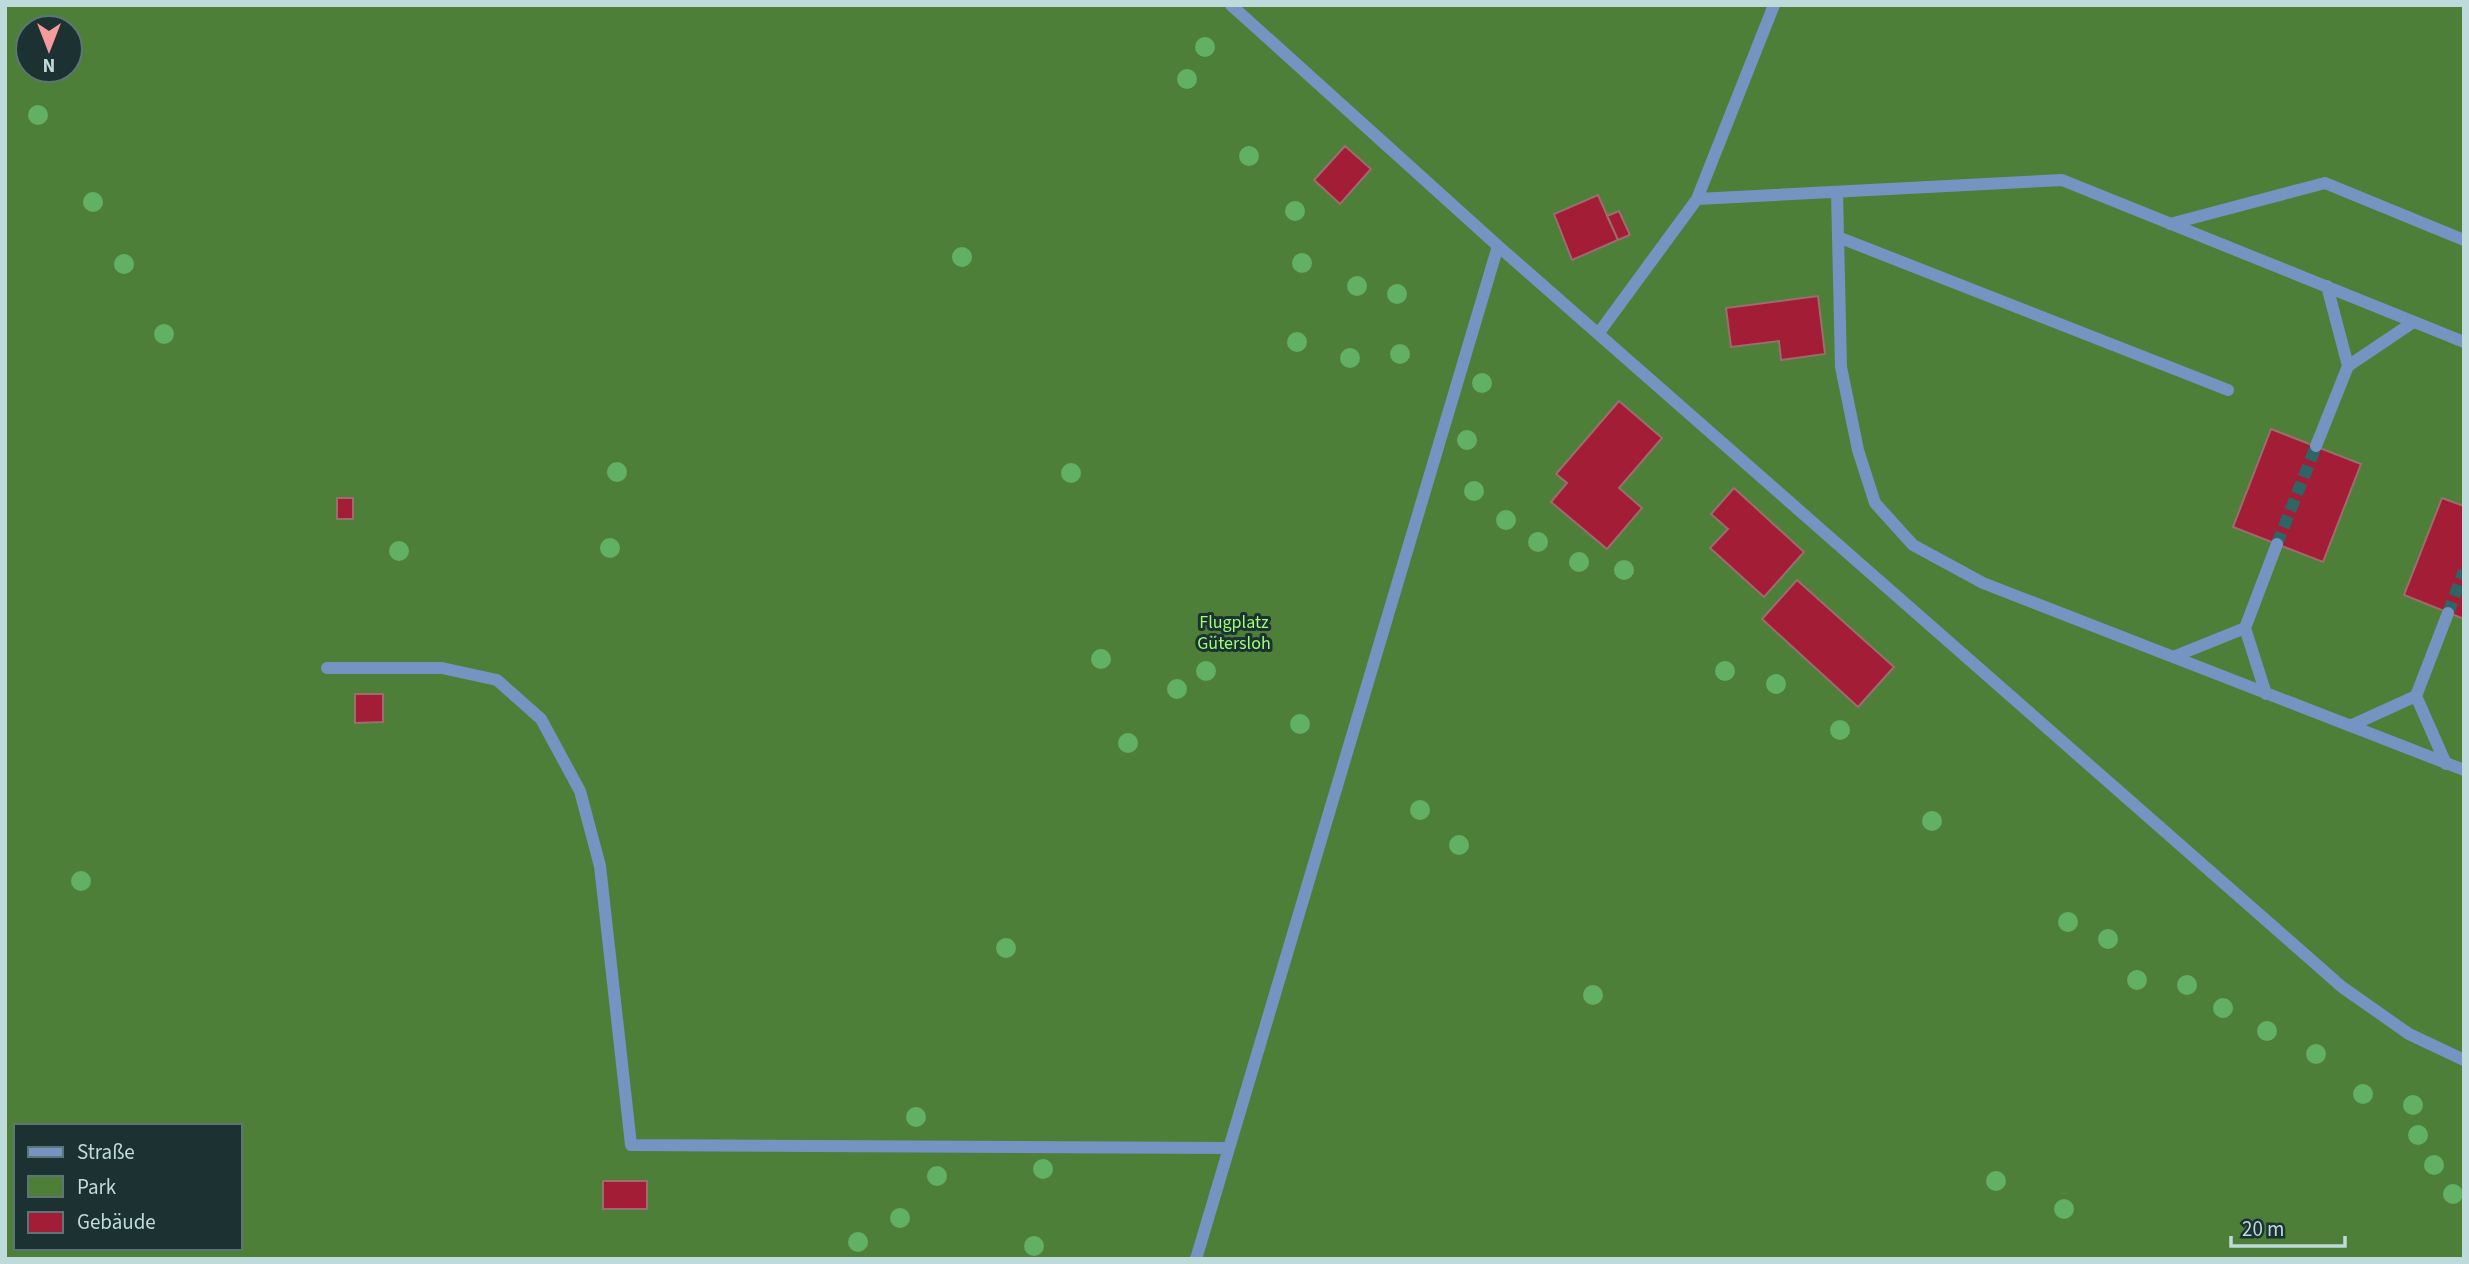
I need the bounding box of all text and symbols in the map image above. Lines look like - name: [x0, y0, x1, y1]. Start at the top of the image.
- north arrow: [14, 14, 84, 84]
- text: N: [43, 51, 55, 78]
- park label: Flugplatz Gütersloh: [1197, 610, 1271, 656]
- legend: [14, 1124, 242, 1250]
- text: Straße: [77, 1137, 135, 1167]
- text: Park: [77, 1172, 117, 1202]
- scale bar: [2231, 1204, 2345, 1248]
- text: Gebäude: [77, 1207, 156, 1237]
- text: 20 m: [2242, 1214, 2284, 1244]

